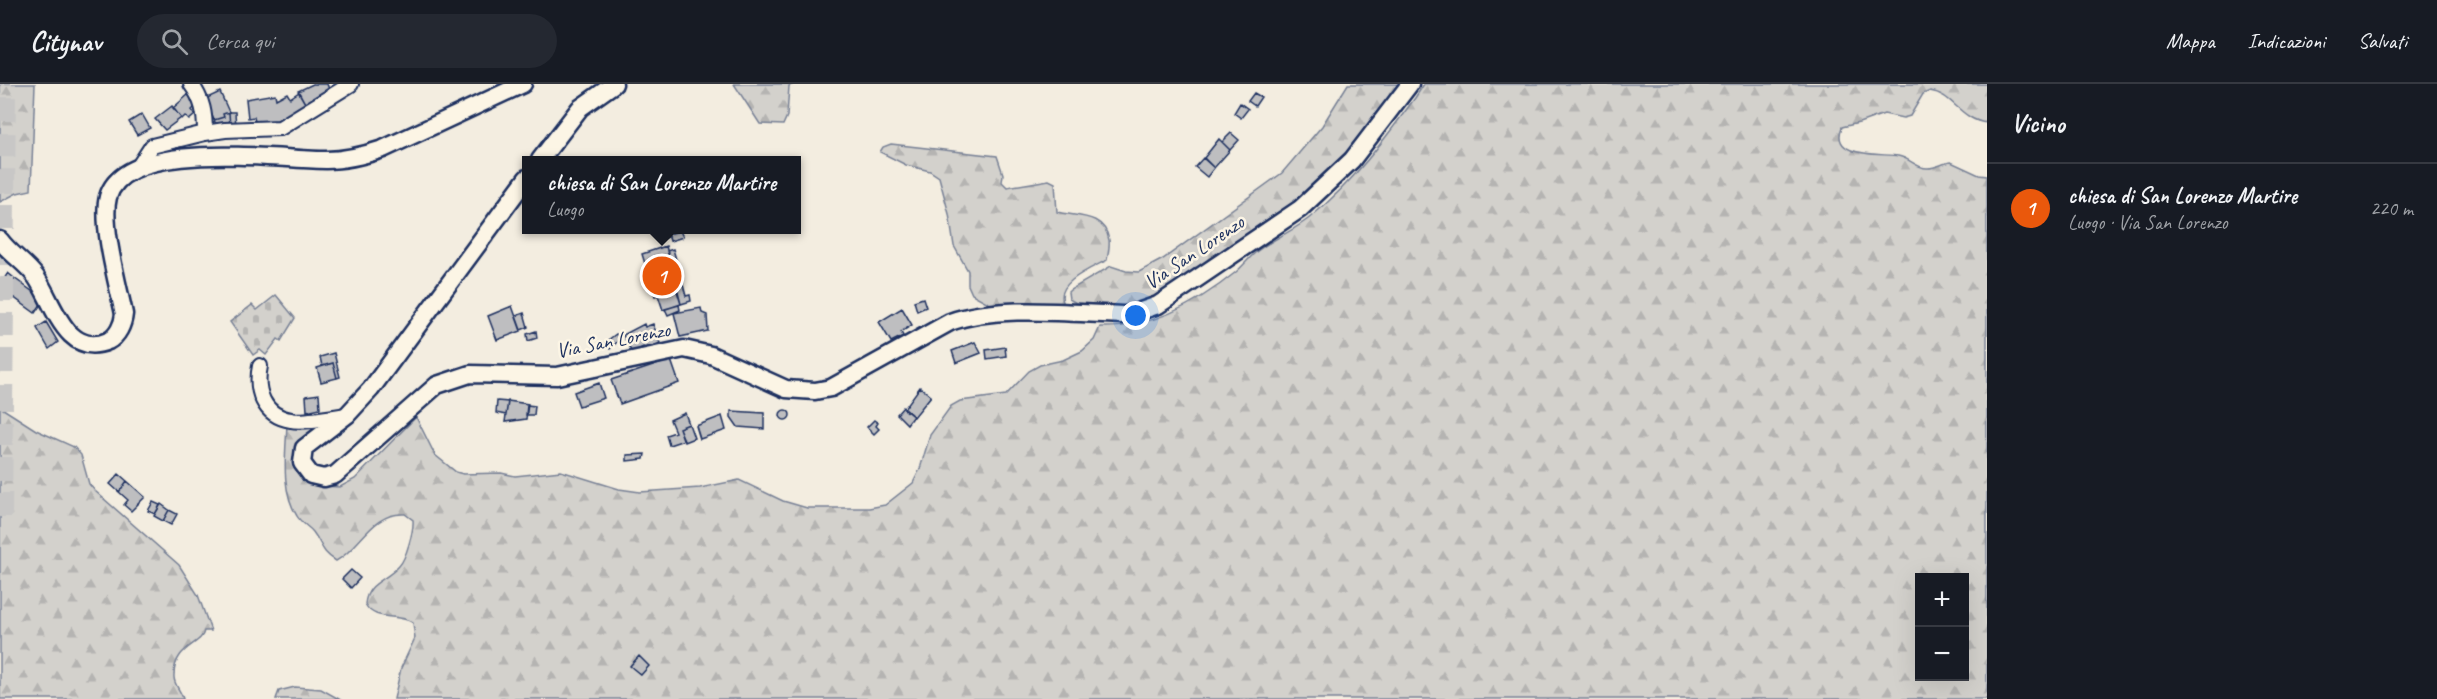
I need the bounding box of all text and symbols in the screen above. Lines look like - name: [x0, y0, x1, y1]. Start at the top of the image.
- search box: [137, 14, 557, 68]
- text: Citynav: [30, 24, 101, 59]
- icon: search: [158, 25, 191, 58]
- text: Cerca qui: [206, 27, 274, 55]
- text: Mappa: [2166, 28, 2215, 54]
- text: Indicazioni: [2248, 28, 2325, 54]
- text: Salvati: [2358, 28, 2407, 54]
- text: Vicino: [2011, 107, 2065, 140]
- popup: [522, 156, 801, 234]
- text: chiesa di San Lorenzo Martire: [547, 169, 776, 197]
- text: chiesa di San Lorenzo Martire: [2068, 182, 2297, 210]
- text: 1: [2026, 196, 2035, 221]
- text: 220 m: [2370, 196, 2413, 221]
- text: Luogo: [547, 197, 583, 222]
- street label: Via San Lorenzo: [1139, 208, 1250, 295]
- text: Luogo · Via San Lorenzo: [2068, 210, 2228, 235]
- pin: 1: [642, 254, 682, 298]
- your location: [1121, 301, 1150, 330]
- street label: Via San Lorenzo: [554, 316, 674, 364]
- map controls: [1915, 573, 1969, 681]
- button: +: [1915, 573, 1969, 627]
- button: −: [1915, 627, 1969, 681]

